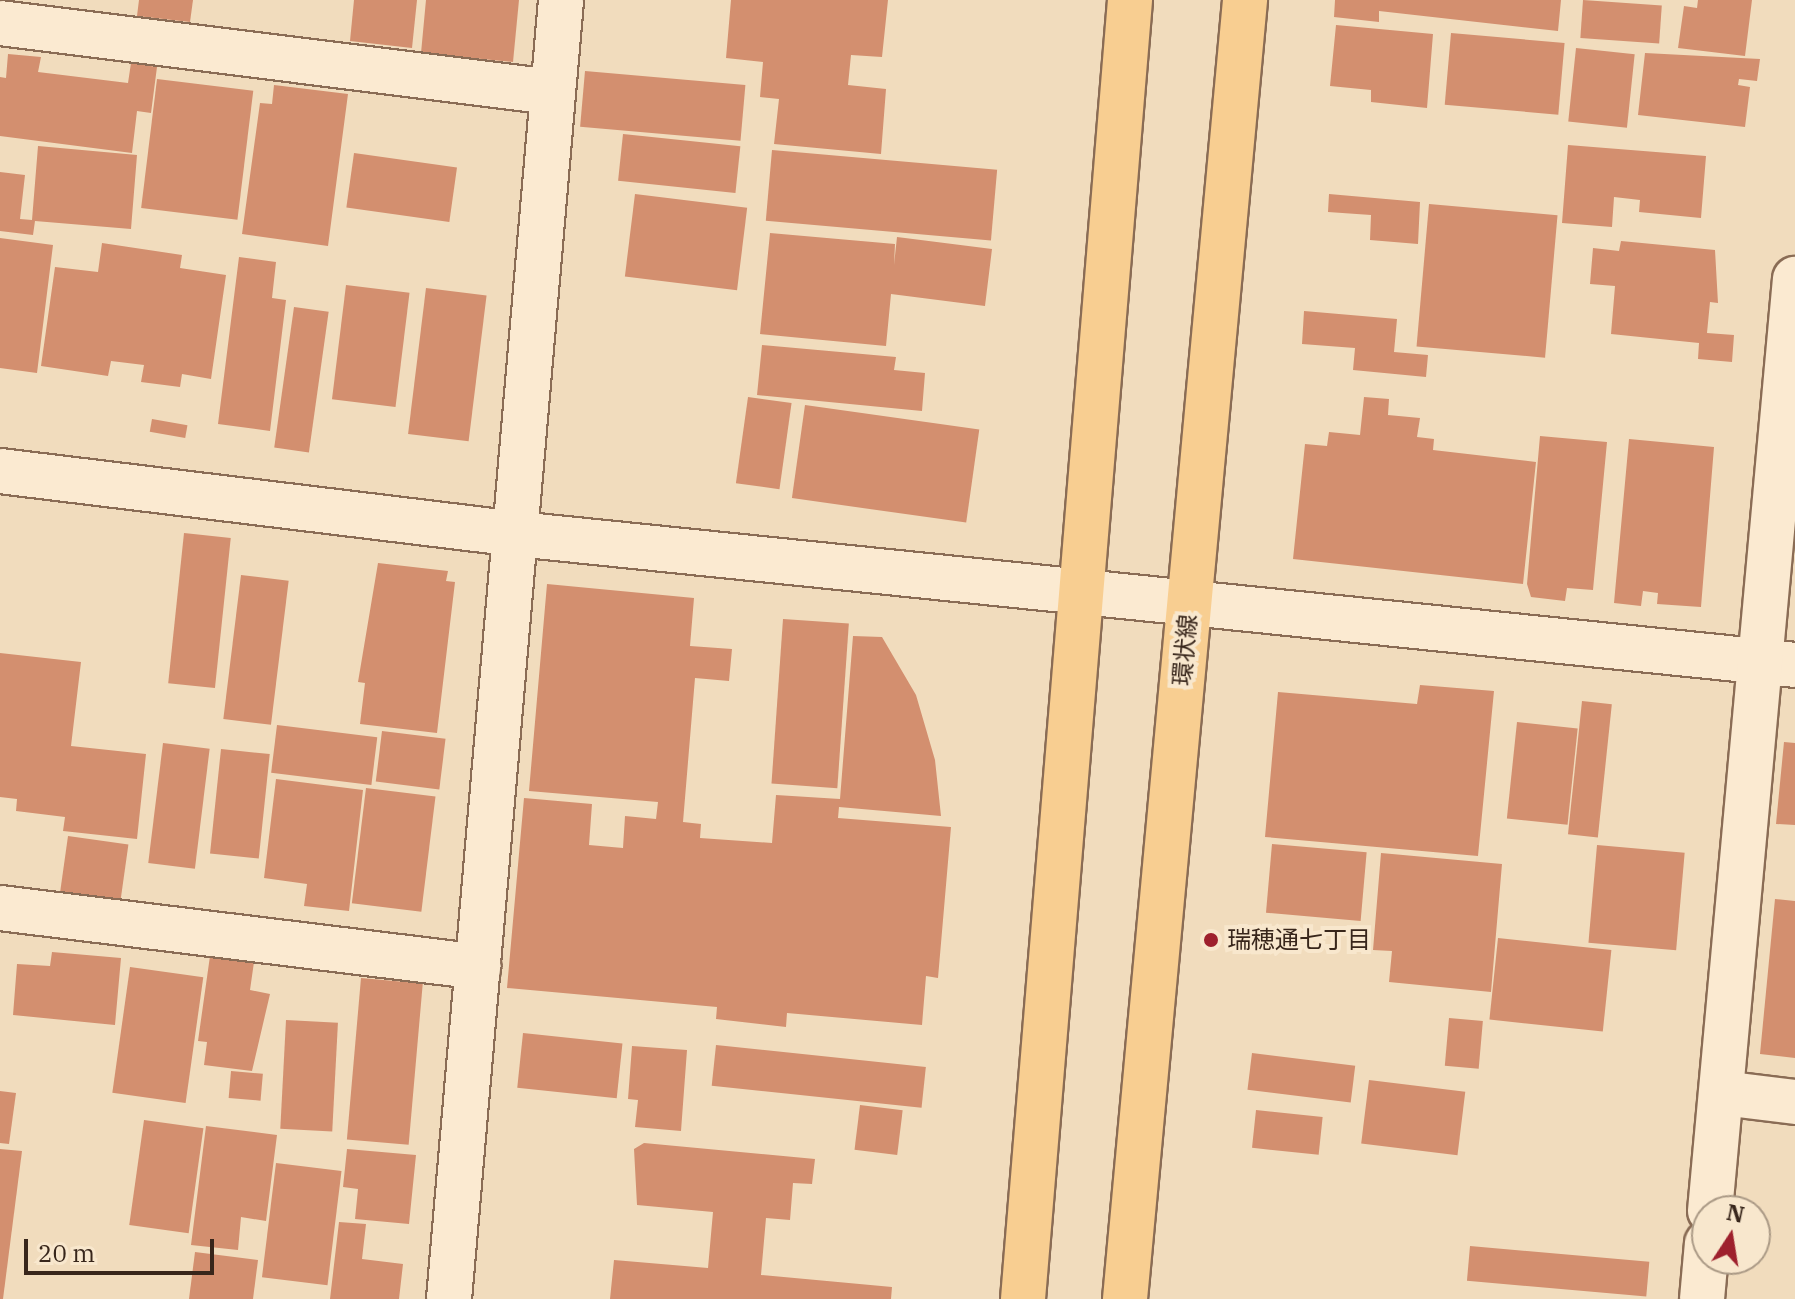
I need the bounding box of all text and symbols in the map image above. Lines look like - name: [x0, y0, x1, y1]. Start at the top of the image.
- street label: 環状線: [1168, 613, 1202, 687]
- place label: 瑞穂通七丁目: [1227, 926, 1371, 954]
- marker: 瑞穂通七丁目: [1202, 931, 1220, 949]
- north arrow: [1691, 1195, 1771, 1275]
- text: N: [1724, 1197, 1747, 1229]
- scale bar: [28, 1223, 218, 1273]
- text: 20 m: [38, 1237, 95, 1269]

